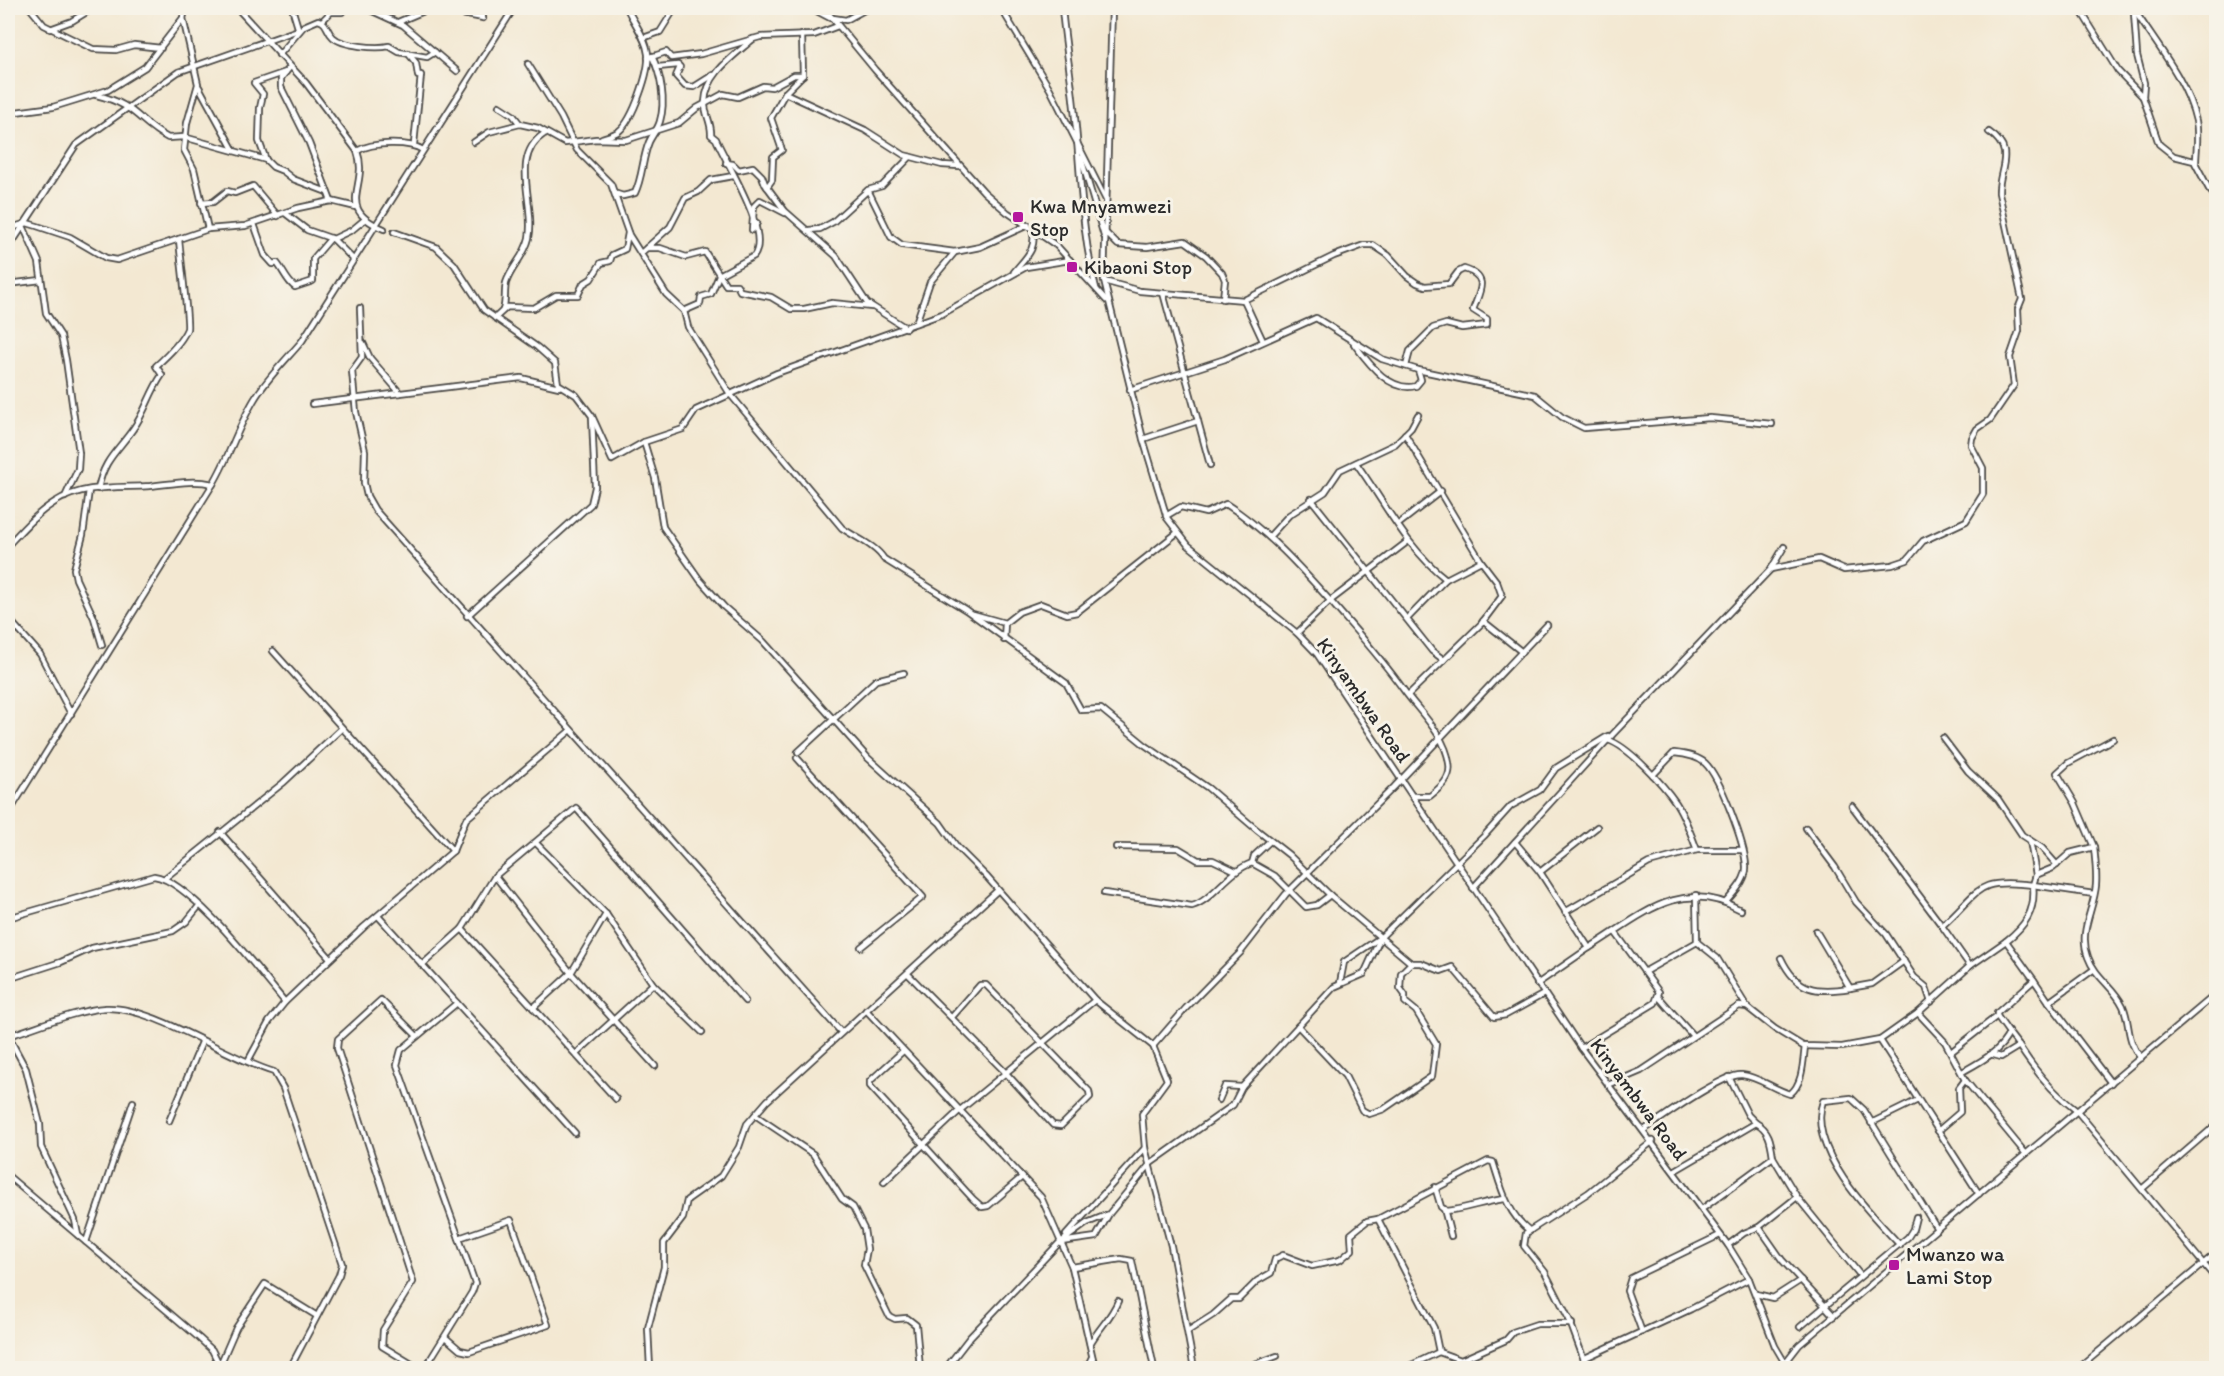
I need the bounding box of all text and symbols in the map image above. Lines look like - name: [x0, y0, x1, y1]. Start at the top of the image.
- place label: Kwa Mnyamwezi Stop: [1030, 194, 1172, 241]
- marker: Kwa Mnyamwezi Stop: [1011, 210, 1025, 224]
- place label: Kibaoni Stop: [1084, 255, 1192, 279]
- marker: Kibaoni Stop: [1065, 260, 1079, 274]
- street label: Kinyambwa Road: [1312, 633, 1416, 767]
- street label: Kinyambwa Road: [1585, 1033, 1693, 1165]
- place label: Mwanzo wa Lami Stop: [1906, 1242, 2005, 1289]
- marker: Mwanzo wa Lami Stop: [1887, 1258, 1901, 1272]

